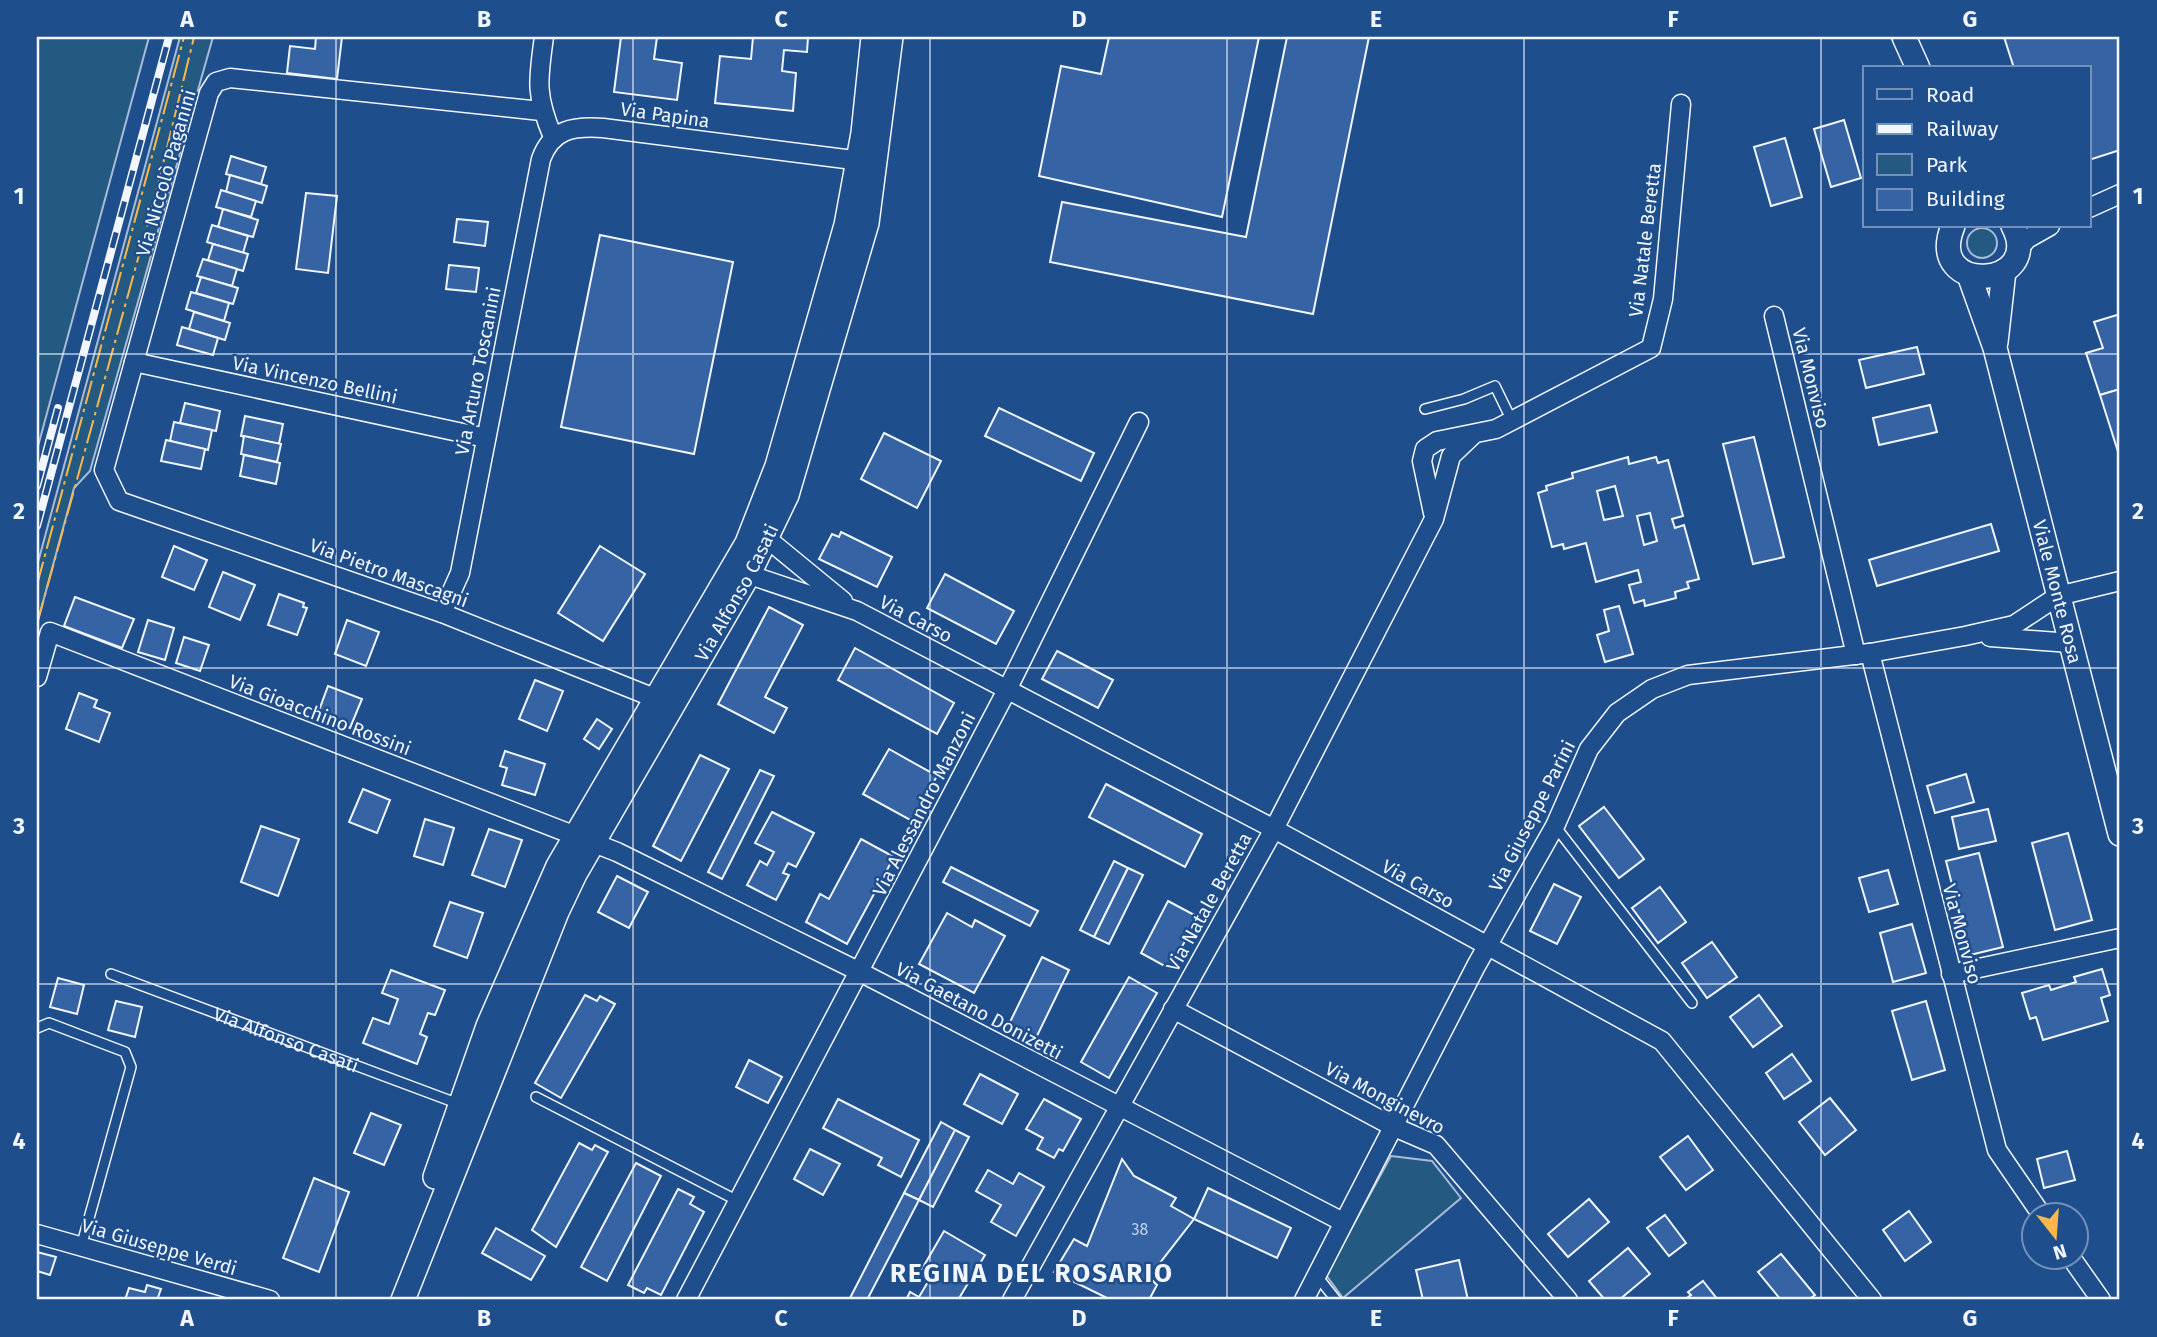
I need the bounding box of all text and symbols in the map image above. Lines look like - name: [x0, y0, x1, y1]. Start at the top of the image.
- text: A: [179, 5, 194, 33]
- text: B: [477, 5, 491, 33]
- text: C: [774, 5, 788, 33]
- text: D: [1072, 5, 1087, 33]
- text: E: [1370, 5, 1382, 33]
- text: F: [1667, 5, 1679, 33]
- text: G: [1963, 5, 1977, 33]
- legend: [1863, 66, 2090, 228]
- text: Road: [1926, 82, 1974, 108]
- street label: Via Niccolò Paganini: [131, 87, 201, 259]
- street label: Via Papina: [619, 97, 711, 133]
- text: Railway: [1926, 116, 1999, 142]
- text: Park: [1926, 152, 1968, 178]
- street label: Via Natale Beretta: [1624, 162, 1666, 318]
- text: 1: [14, 182, 24, 210]
- text: 1: [2133, 182, 2143, 210]
- text: Building: [1926, 186, 2005, 212]
- street label: Via Arturo Toscanini: [450, 285, 506, 457]
- street label: Via Monviso: [1787, 325, 1835, 431]
- street label: Via Vincenzo Bellini: [231, 351, 399, 409]
- text: 2: [13, 497, 25, 525]
- text: 2: [2132, 497, 2144, 525]
- street label: Viale Monte Rosa: [2028, 517, 2087, 666]
- street label: Via Alfonso Casati: [689, 520, 783, 665]
- street label: Via Pietro Mascagni: [307, 534, 471, 612]
- street label: Via Carso: [876, 590, 956, 648]
- street label: Via Gioacchino Rossini: [226, 670, 414, 760]
- street label: Via Alessandro Manzoni: [868, 708, 980, 900]
- street label: Via Giuseppe Parini: [1484, 737, 1580, 895]
- text: 3: [12, 812, 25, 840]
- text: 3: [2131, 812, 2144, 840]
- street label: Via Natale Beretta: [1161, 829, 1257, 975]
- street label: Via Carso: [1378, 855, 1458, 913]
- street label: Via Monviso: [1938, 881, 1986, 987]
- street label: Via Gaetano Donizetti: [892, 957, 1066, 1065]
- street label: Via Alfonso Casati: [210, 1002, 362, 1077]
- street label: Via Monginevro: [1321, 1057, 1449, 1139]
- text: 4: [13, 1127, 26, 1155]
- text: 4: [2132, 1127, 2145, 1155]
- north arrow: [2021, 1200, 2090, 1270]
- street label: Via Giuseppe Verdi: [79, 1214, 239, 1280]
- house number: 38: [1132, 1220, 1149, 1239]
- text: N: [2050, 1239, 2069, 1265]
- district label: REGINA DEL ROSARIO: [890, 1258, 1174, 1289]
- text: A: [179, 1304, 194, 1332]
- text: B: [477, 1304, 491, 1332]
- text: C: [774, 1304, 788, 1332]
- text: D: [1072, 1304, 1087, 1332]
- text: E: [1370, 1304, 1382, 1332]
- text: F: [1667, 1304, 1679, 1332]
- text: G: [1963, 1304, 1977, 1332]

